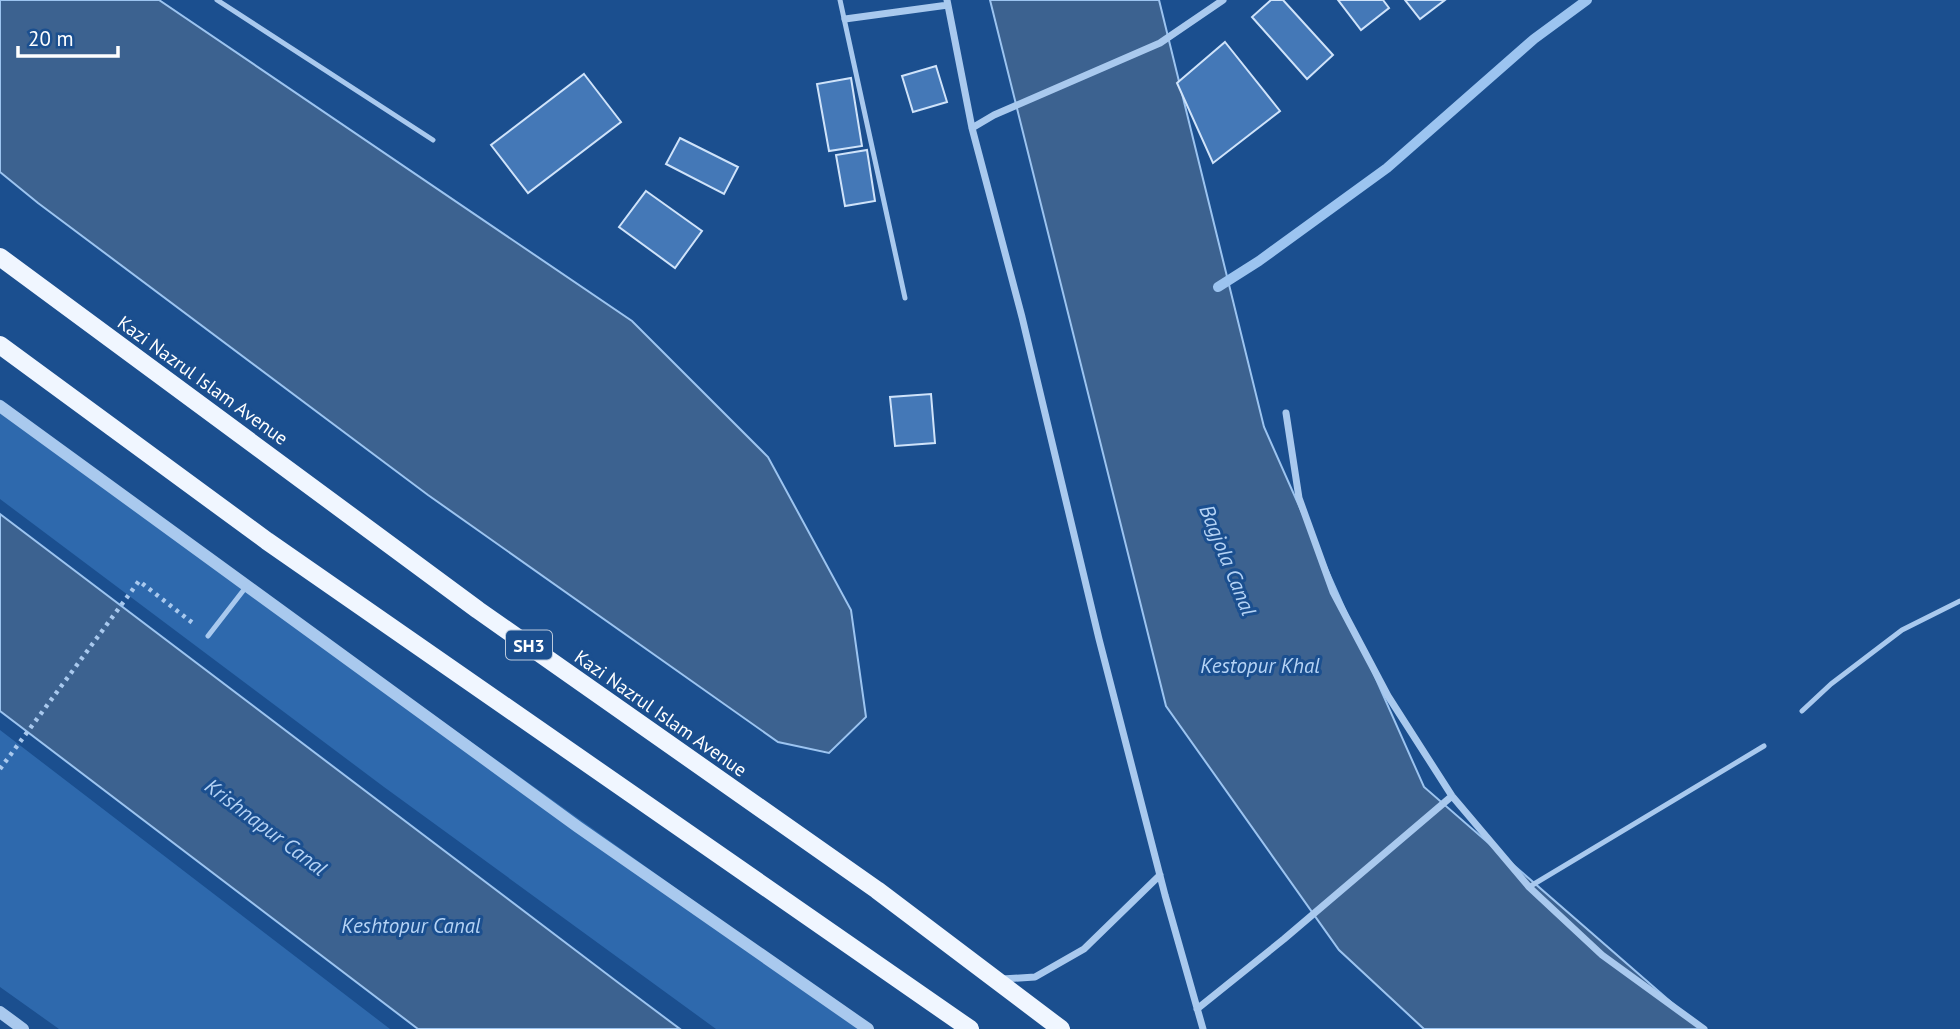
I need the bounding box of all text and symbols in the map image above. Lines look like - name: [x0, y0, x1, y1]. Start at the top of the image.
- scale bar: [18, 14, 117, 58]
- text: 20 m: [28, 25, 74, 52]
- street label: Kazi Nazrul Islam Avenue: [113, 310, 293, 450]
- water label: Bagjola Canal: [1193, 501, 1263, 620]
- road number: SH3: [506, 630, 552, 660]
- street label: Kazi Nazrul Islam Avenue: [570, 644, 752, 782]
- water label: Kestopur Khal: [1200, 652, 1320, 679]
- water label: Krishnapur Canal: [200, 772, 333, 882]
- water label: Keshtopur Canal: [341, 912, 481, 939]

